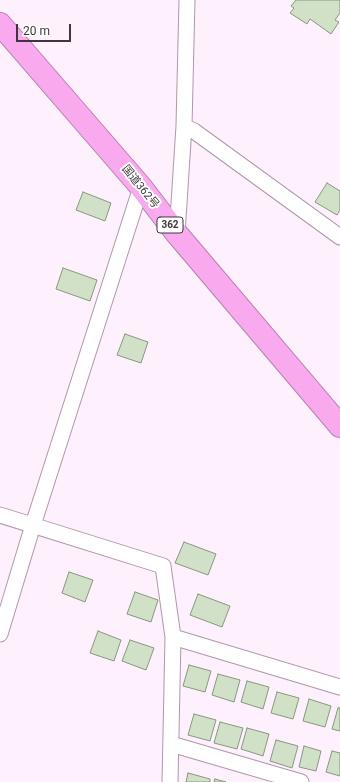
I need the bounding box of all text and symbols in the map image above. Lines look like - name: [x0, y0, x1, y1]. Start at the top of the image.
- scale bar: [18, 16, 73, 42]
- text: 20 m: [23, 24, 50, 38]
- street label: 国道362号: [119, 163, 161, 211]
- road number: 362: [157, 217, 183, 233]

